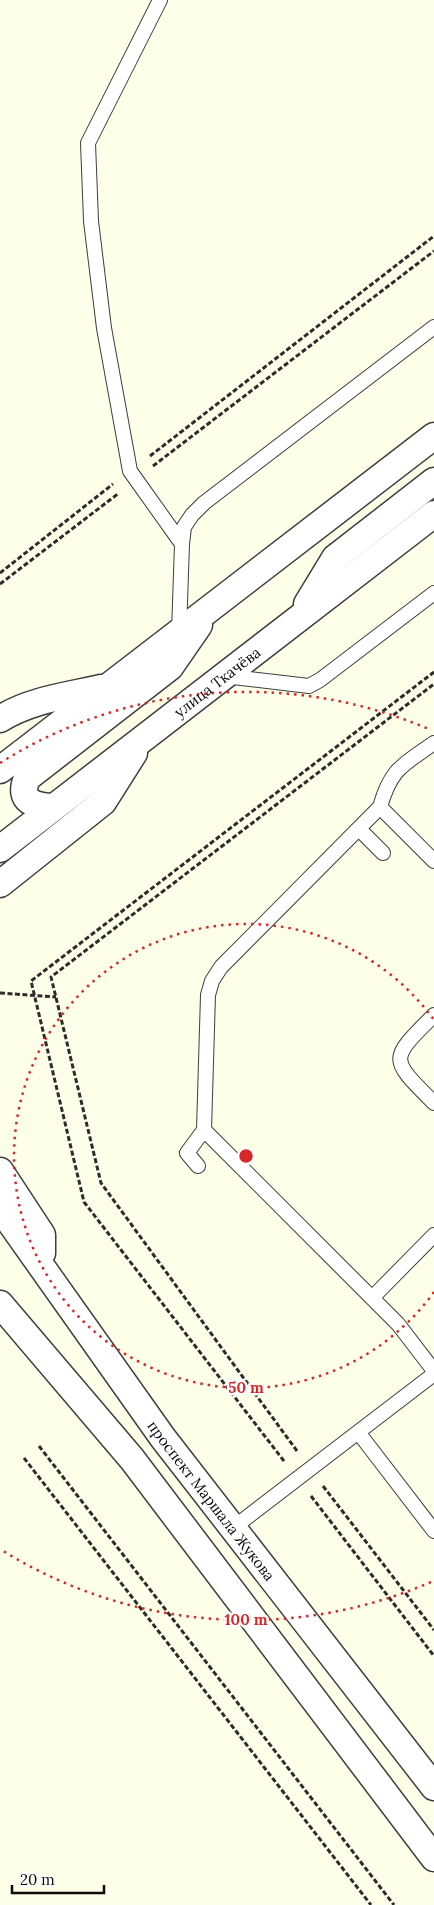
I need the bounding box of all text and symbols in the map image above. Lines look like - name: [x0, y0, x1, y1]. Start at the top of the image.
- street label: улица Ткачёва: [170, 642, 264, 721]
- centre of rings: [237, 1147, 255, 1165]
- text: 50 m: [228, 1378, 264, 1397]
- street label: проспект Маршала Жукова: [144, 1417, 280, 1584]
- text: 100 m: [225, 1610, 268, 1629]
- scale bar: [12, 1862, 105, 1894]
- text: 20 m: [20, 1870, 55, 1889]

